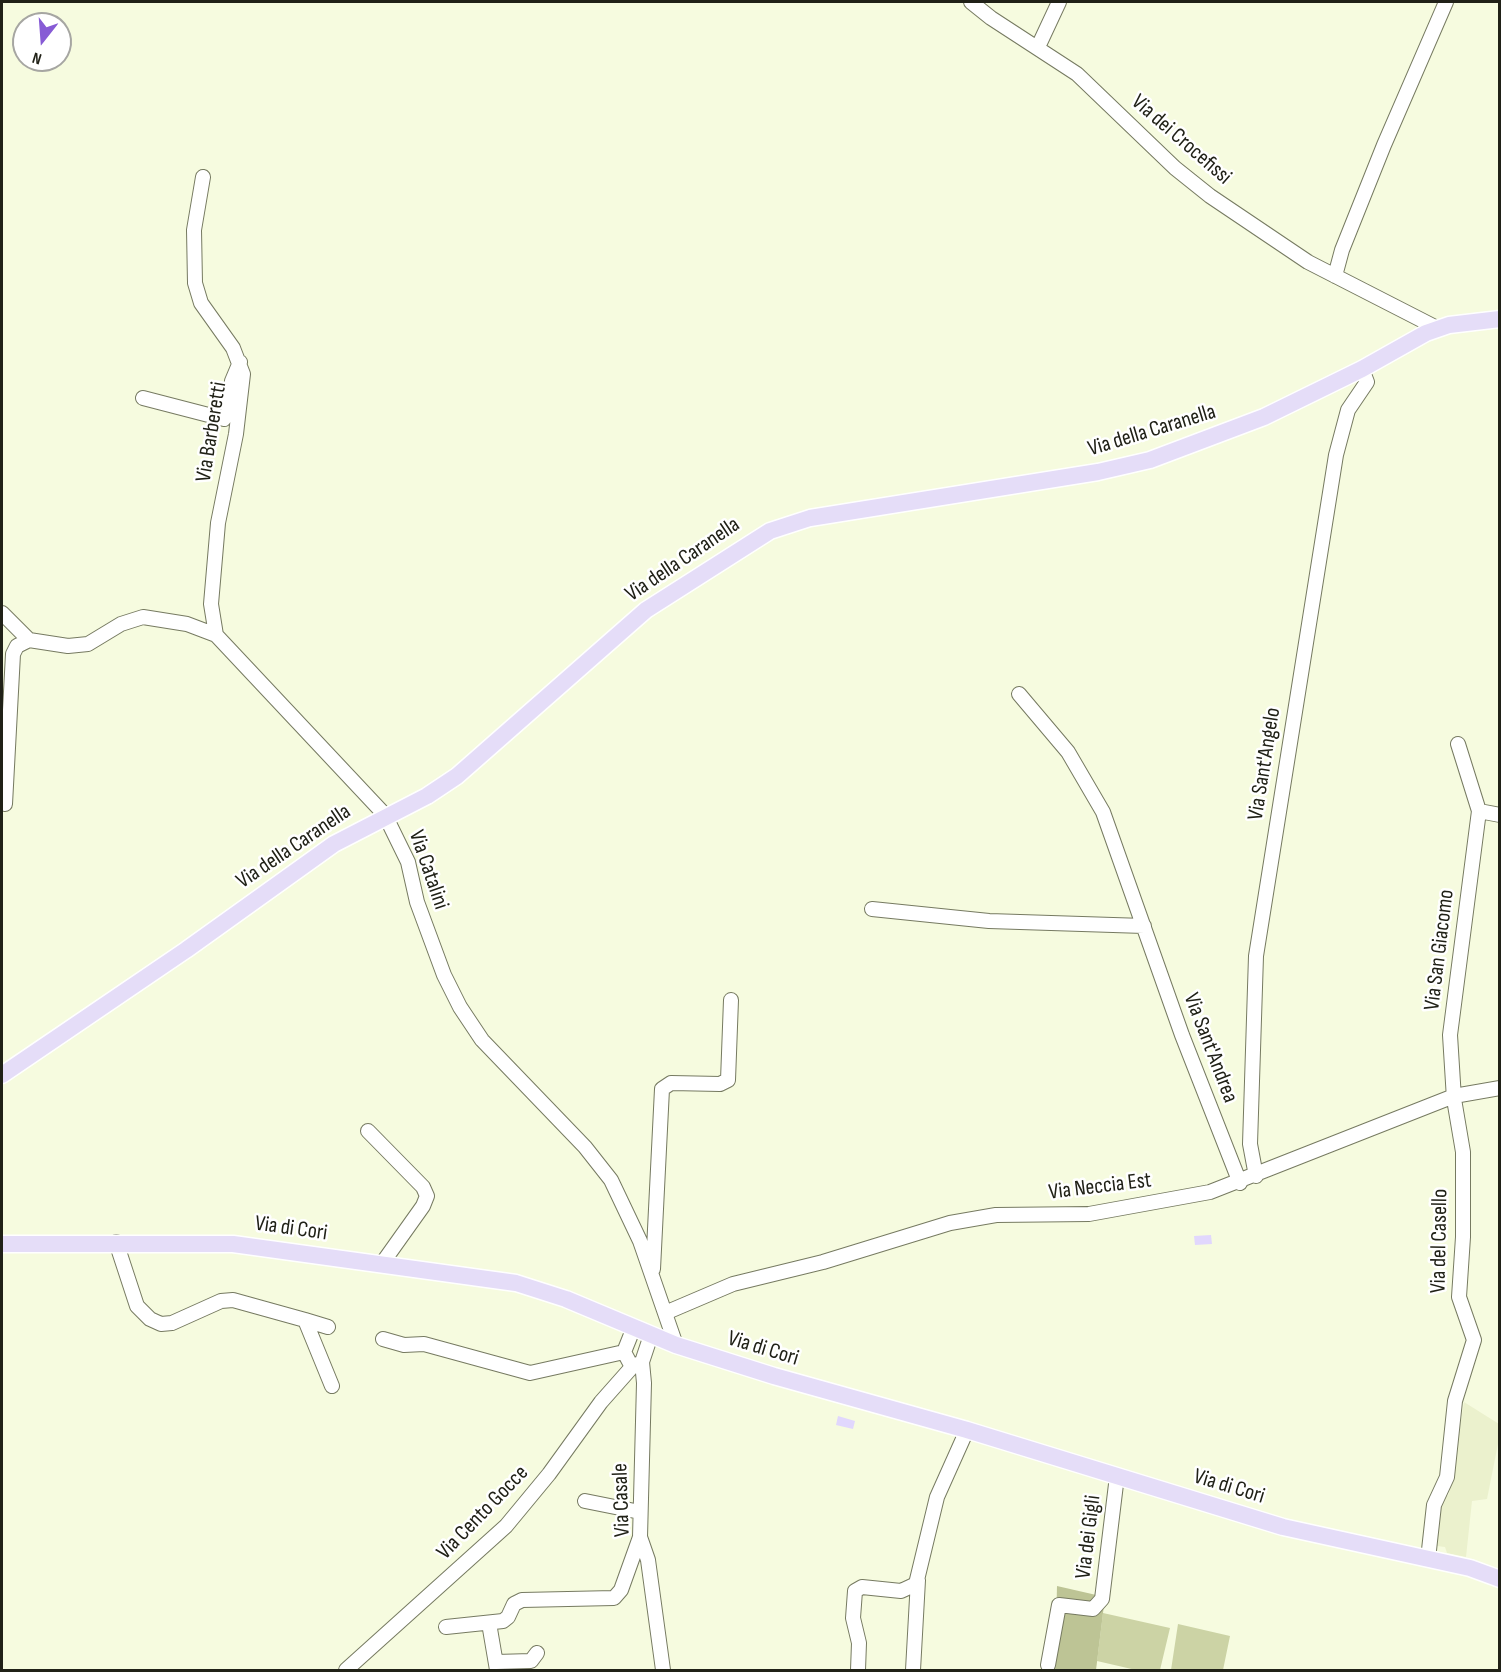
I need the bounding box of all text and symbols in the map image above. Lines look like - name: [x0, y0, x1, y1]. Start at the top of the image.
- north arrow: [12, 12, 72, 72]
- text: N: [30, 47, 44, 68]
- street label: Via dei Crocefissi: [1126, 89, 1236, 191]
- street label: Via Barberetti: [191, 380, 233, 484]
- street label: Via della Caranella: [1085, 399, 1219, 463]
- street label: Via della Caranella: [621, 512, 745, 608]
- street label: Via Sant'Angelo: [1243, 706, 1287, 822]
- street label: Via della Caranella: [232, 799, 356, 895]
- street label: Via Catalini: [402, 827, 454, 913]
- street label: Via San Giacomo: [1419, 888, 1461, 1012]
- street label: Via Sant'Andrea: [1177, 989, 1243, 1107]
- street label: Via Neccia Est: [1047, 1168, 1153, 1206]
- street label: Via del Casello: [1426, 1189, 1454, 1293]
- street label: Via di Cori: [253, 1211, 329, 1247]
- street label: Via di Cori: [724, 1326, 802, 1372]
- street label: Via Cento Gocce: [432, 1461, 534, 1565]
- street label: Via Casale: [608, 1463, 636, 1537]
- street label: Via di Cori: [1190, 1464, 1268, 1510]
- street label: Via dei Gigli: [1071, 1494, 1107, 1580]

